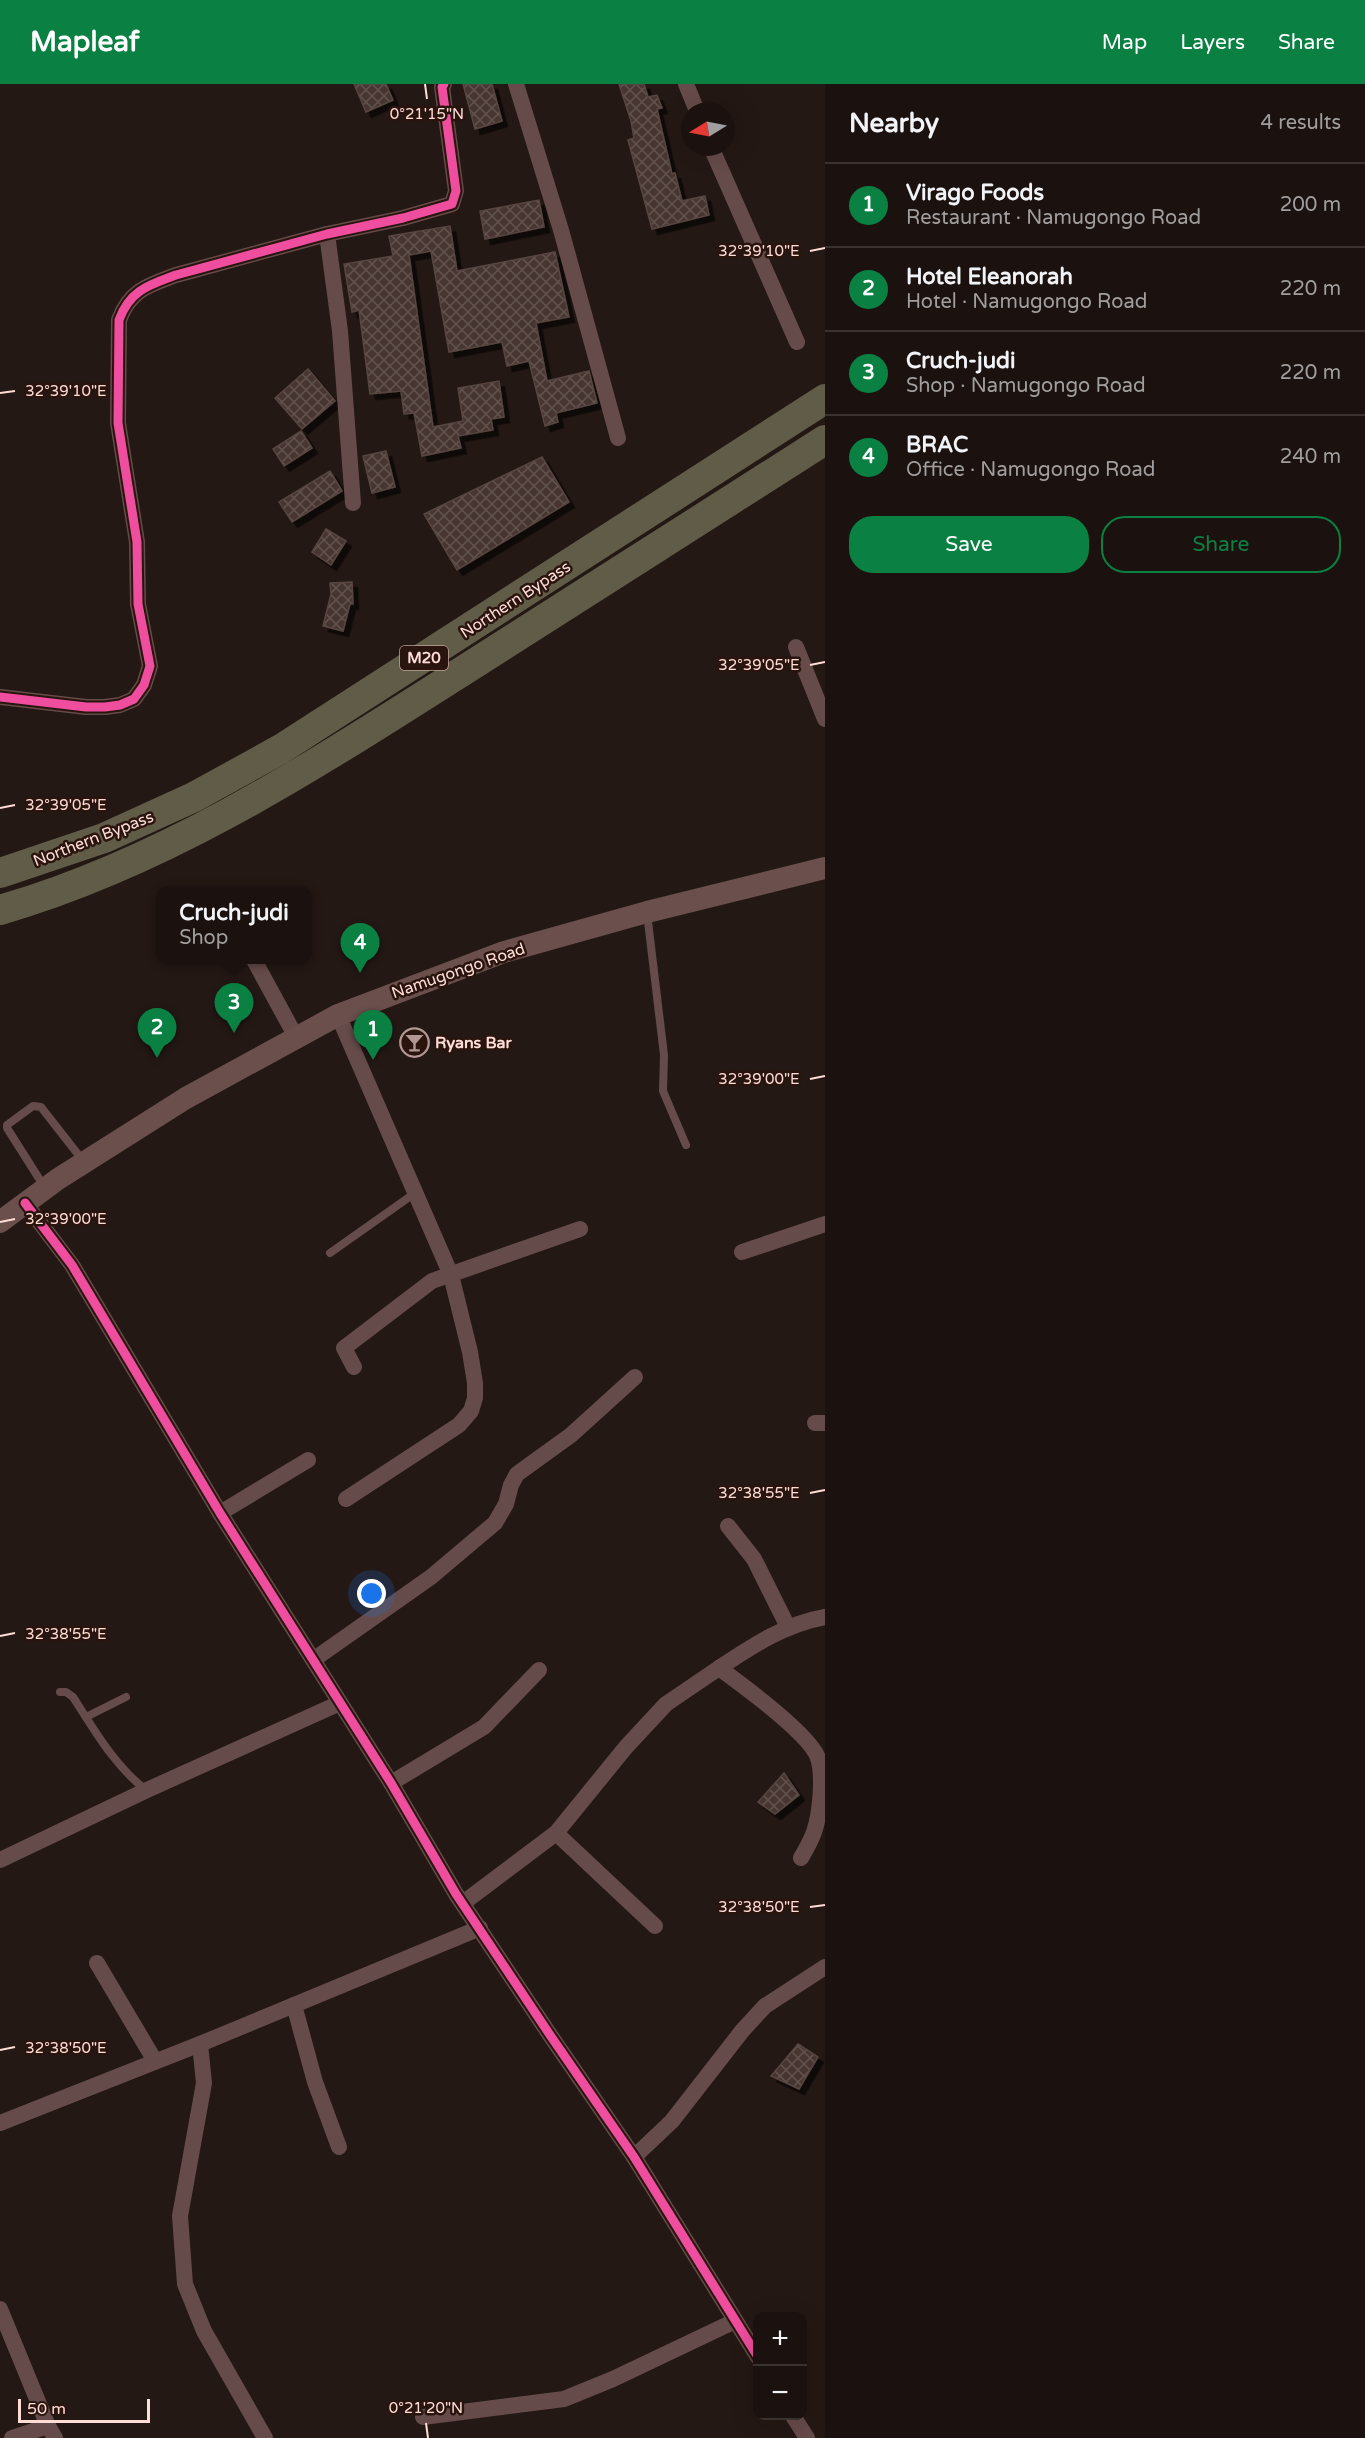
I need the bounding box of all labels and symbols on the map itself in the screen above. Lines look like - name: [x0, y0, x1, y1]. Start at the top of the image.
- north arrow: [681, 102, 735, 156]
- text: 0°21'15"N: [390, 105, 464, 123]
- text: 32°39'10"E: [718, 242, 800, 260]
- text: 32°39'10"E: [25, 382, 107, 400]
- street label: Northern Bypass: [457, 557, 574, 643]
- road number: M20: [400, 646, 448, 670]
- text: 32°39'05"E: [718, 656, 800, 674]
- text: 32°39'05"E: [25, 796, 107, 814]
- street label: Northern Bypass: [30, 807, 156, 871]
- pin: 4: [340, 924, 380, 973]
- street label: Namugongo Road: [389, 939, 528, 1003]
- pin: 3: [214, 984, 254, 1033]
- pin: 2: [138, 1008, 176, 1058]
- pin: 1: [354, 1010, 392, 1060]
- bar icon: Ryans Bar: [398, 1026, 430, 1058]
- place label: Ryans Bar: [435, 1033, 513, 1053]
- text: 32°39'00"E: [718, 1070, 800, 1088]
- text: 32°39'00"E: [25, 1210, 107, 1228]
- text: 32°38'55"E: [718, 1484, 800, 1502]
- your location: [357, 1579, 386, 1608]
- text: 32°38'55"E: [25, 1625, 107, 1643]
- text: 32°38'50"E: [718, 1898, 800, 1916]
- text: 32°38'50"E: [25, 2039, 107, 2057]
- scale bar: [18, 2396, 150, 2424]
- text: 0°21'20"N: [389, 2399, 463, 2417]

